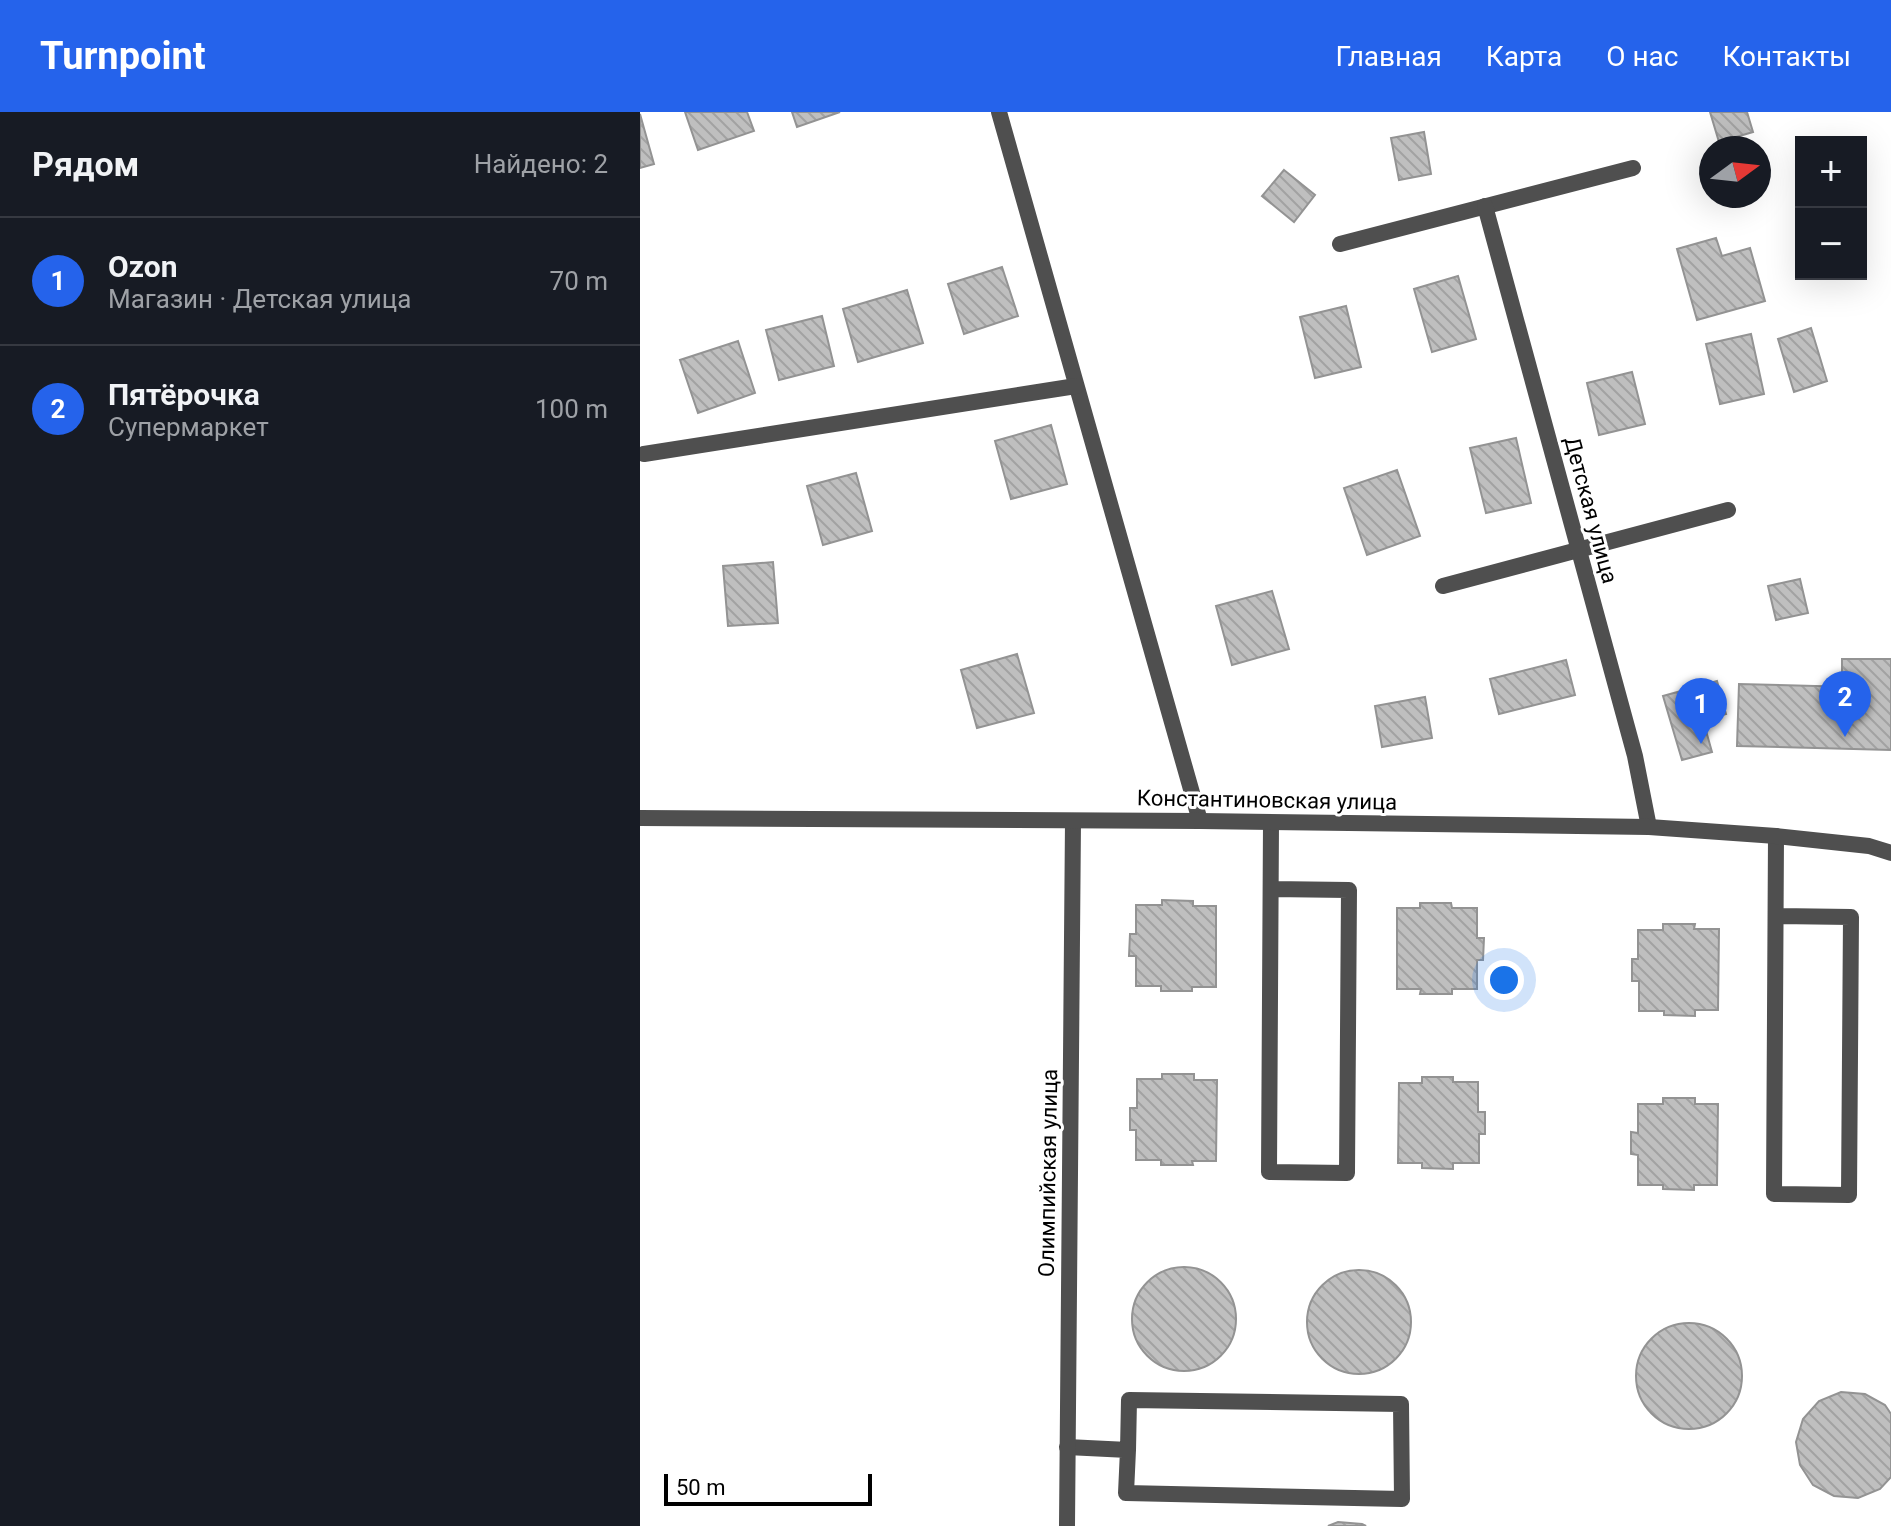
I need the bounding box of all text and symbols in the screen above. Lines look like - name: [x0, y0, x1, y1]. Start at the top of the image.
- text: Turnpoint: [40, 34, 206, 78]
- text: Главная: [1335, 40, 1442, 73]
- text: Карта: [1486, 40, 1562, 73]
- text: О нас: [1606, 40, 1678, 73]
- text: Контакты: [1722, 40, 1851, 73]
- north arrow: [1699, 136, 1771, 208]
- map controls: [1795, 136, 1867, 280]
- button: +: [1795, 136, 1867, 208]
- text: Рядом: [32, 144, 139, 184]
- text: Найдено: 2: [474, 149, 608, 179]
- button: −: [1795, 208, 1867, 280]
- text: Ozon: [108, 249, 177, 284]
- text: 1: [51, 266, 65, 296]
- text: 70 m: [550, 266, 608, 296]
- text: Магазин · Детская улица: [108, 284, 411, 314]
- text: Пятёрочка: [108, 377, 260, 412]
- text: 2: [51, 394, 65, 424]
- text: 100 m: [535, 394, 608, 424]
- text: Супермаркет: [108, 412, 269, 442]
- street label: Детская улица: [1559, 434, 1623, 586]
- pin: 2: [1819, 671, 1871, 737]
- pin: 1: [1675, 678, 1727, 744]
- street label: Константиновская улица: [1137, 785, 1397, 815]
- your location: [1484, 960, 1524, 1000]
- street label: Олимпийская улица: [1034, 1069, 1062, 1277]
- scale bar: [664, 1470, 872, 1506]
- text: 50 m: [676, 1475, 725, 1500]

